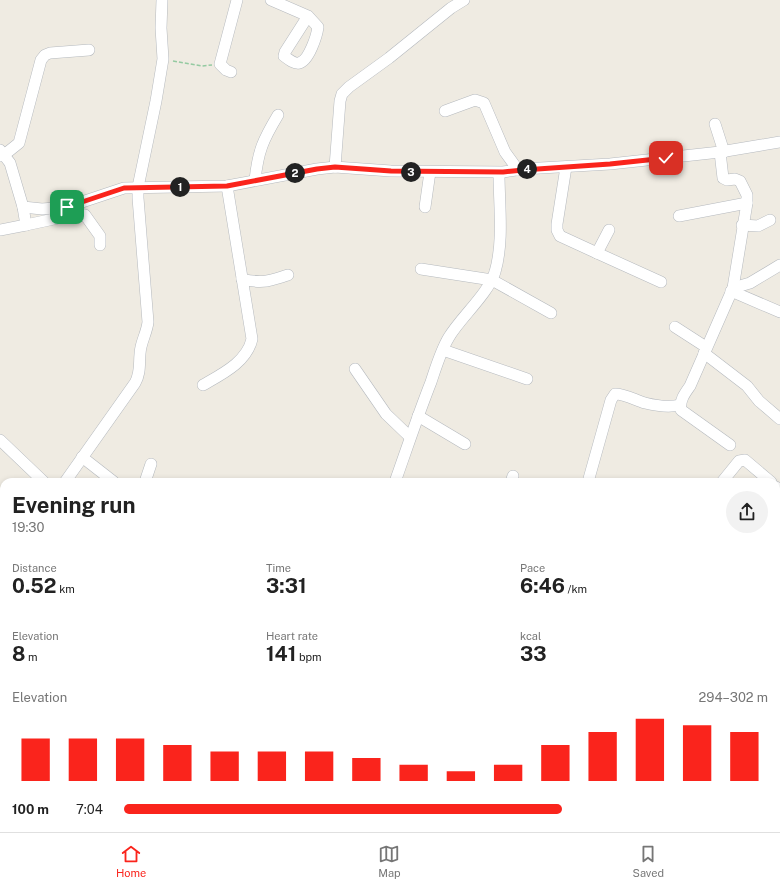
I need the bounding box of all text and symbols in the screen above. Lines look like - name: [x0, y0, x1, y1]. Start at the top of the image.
- pin: [649, 141, 683, 175]
- icon: check: [655, 147, 677, 169]
- pin: 4: [517, 159, 537, 179]
- pin: 3: [401, 162, 421, 182]
- pin: 2: [285, 163, 305, 183]
- text: 4: [523, 163, 531, 175]
- text: 3: [407, 166, 415, 178]
- text: 2: [292, 167, 299, 179]
- pin: 1: [170, 177, 190, 197]
- text: 1: [178, 181, 182, 193]
- pin: [50, 190, 84, 224]
- icon: arrive: [56, 196, 78, 218]
- button: share: [726, 491, 768, 533]
- text: Evening run: [12, 492, 136, 518]
- text: 19:30: [12, 520, 44, 535]
- text: Distance: [12, 562, 57, 574]
- text: Time: [266, 562, 291, 574]
- text: Pace: [520, 562, 545, 574]
- text: 0.52: [12, 574, 56, 598]
- text: 3:31: [266, 574, 307, 598]
- text: 6:46: [520, 574, 565, 598]
- text: km: [56, 583, 75, 595]
- text: /km: [565, 583, 587, 595]
- text: Elevation: [12, 630, 59, 642]
- text: Heart rate: [266, 630, 318, 642]
- text: kcal: [520, 630, 541, 642]
- text: 8: [12, 642, 25, 666]
- text: 141: [266, 642, 296, 666]
- text: 33: [520, 642, 547, 666]
- text: m: [25, 651, 38, 663]
- text: bpm: [296, 651, 322, 663]
- text: Elevation: [12, 690, 67, 705]
- text: 294–302 m: [699, 690, 768, 705]
- text: 100 m: [12, 802, 49, 817]
- text: 7:04: [76, 802, 103, 817]
- tab: Home: [116, 843, 146, 879]
- tab: Map: [378, 843, 401, 879]
- tab: Saved: [633, 843, 664, 879]

